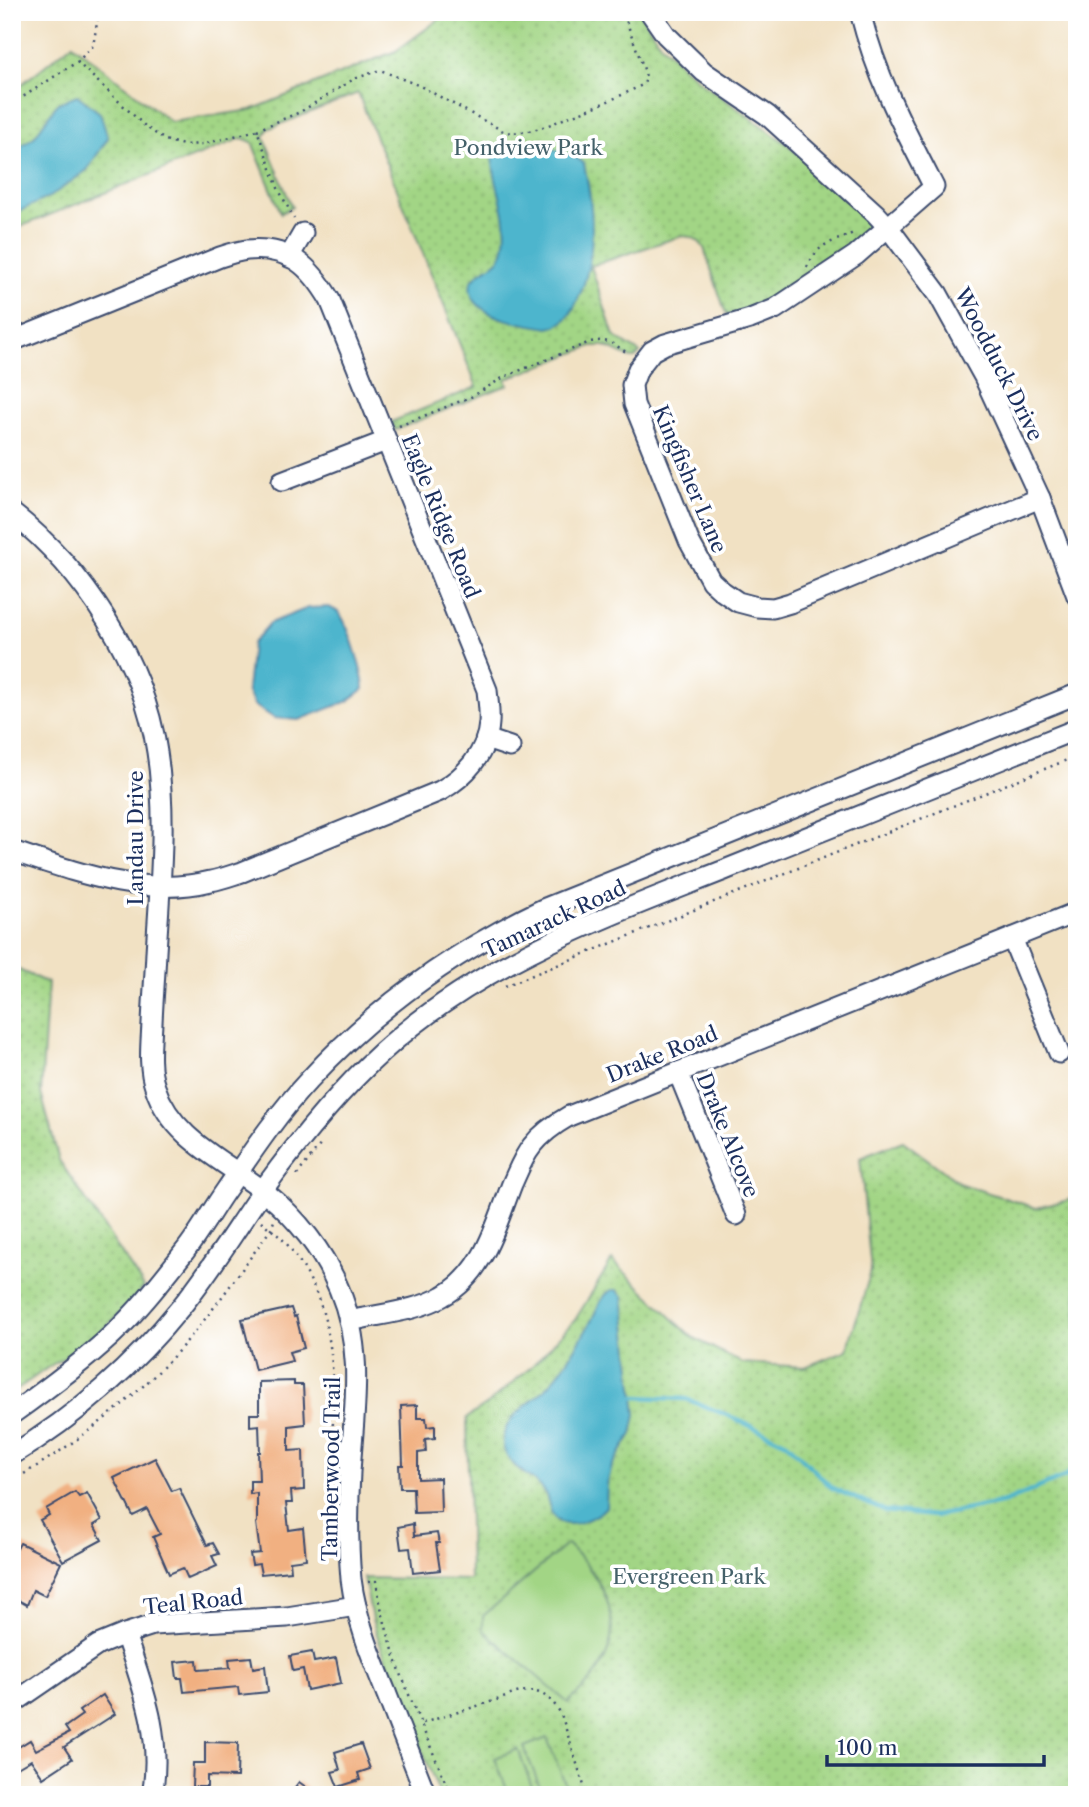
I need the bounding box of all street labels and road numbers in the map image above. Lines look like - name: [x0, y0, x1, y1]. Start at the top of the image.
- street label: Woodduck Drive: [949, 282, 1048, 445]
- street label: Kingfisher Lane: [648, 401, 732, 557]
- street label: Eagle Ridge Road: [397, 430, 485, 602]
- street label: Landau Drive: [123, 771, 148, 905]
- street label: Tamarack Road: [478, 875, 630, 963]
- street label: Drake Road: [603, 1020, 721, 1088]
- street label: Drake Alcove: [692, 1069, 764, 1201]
- street label: Tamberwood Trail: [317, 1376, 345, 1562]
- street label: Teal Road: [142, 1584, 244, 1620]

